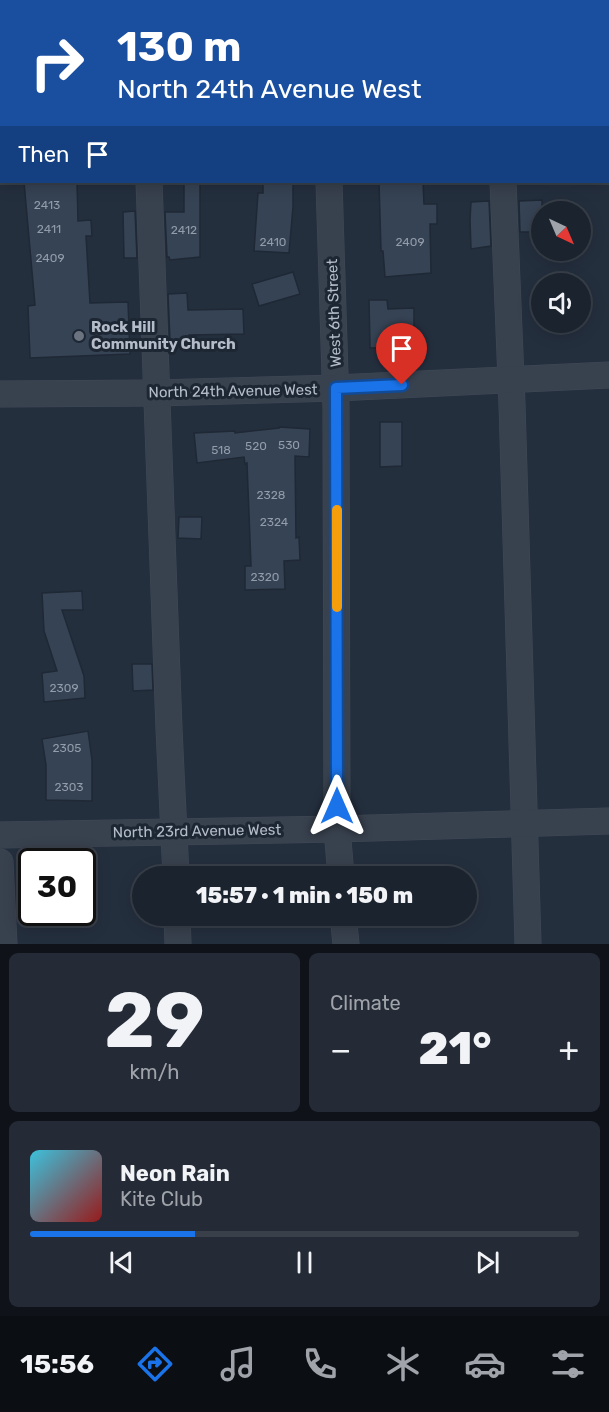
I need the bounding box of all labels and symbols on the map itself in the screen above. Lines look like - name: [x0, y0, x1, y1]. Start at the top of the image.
- house number: 2413: [34, 198, 60, 212]
- north arrow: [531, 201, 591, 261]
- house number: 2411: [37, 222, 61, 236]
- house number: 2412: [171, 223, 197, 237]
- house number: 2410: [260, 235, 286, 249]
- house number: 2409: [395, 235, 425, 249]
- house number: 2409: [35, 251, 65, 265]
- street label: West 6th Street: [323, 258, 345, 367]
- place label: Rock Hill Community Church: [91, 318, 236, 353]
- pin: [376, 323, 427, 385]
- marker: Rock Hill Community Church: [72, 329, 86, 343]
- street label: North 24th Avenue West: [148, 381, 318, 401]
- house number: 530: [278, 438, 300, 452]
- house number: 520: [245, 439, 267, 453]
- house number: 518: [211, 443, 231, 457]
- house number: 2328: [257, 488, 285, 502]
- house number: 2324: [260, 515, 289, 529]
- house number: 2320: [251, 570, 279, 584]
- house number: 2309: [50, 681, 79, 695]
- house number: 2305: [52, 741, 82, 755]
- position arrow: [305, 774, 369, 838]
- house number: 2303: [54, 780, 84, 794]
- street label: North 23rd Avenue West: [113, 821, 282, 841]
- speed limit sign: 30: [18, 848, 96, 926]

